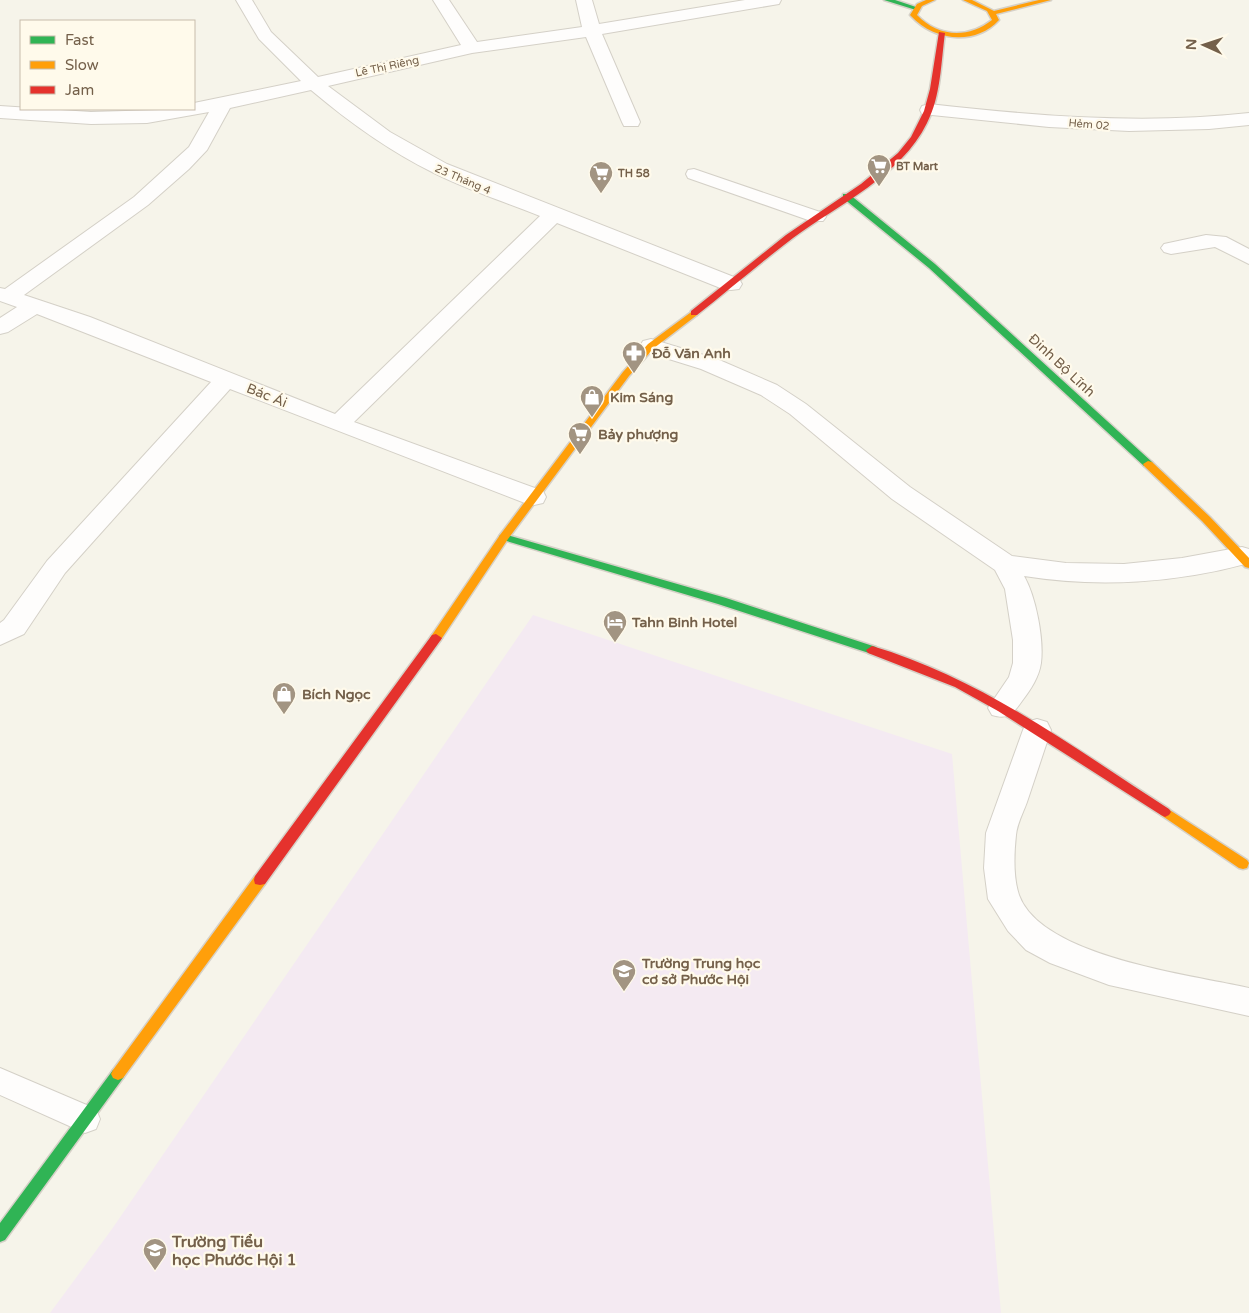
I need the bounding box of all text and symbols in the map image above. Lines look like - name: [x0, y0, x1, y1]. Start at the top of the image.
- legend: [20, 20, 195, 110]
- north arrow: [1179, 20, 1229, 70]
- text: Fast: [65, 31, 95, 49]
- text: N: [1183, 38, 1200, 50]
- street label: Lê Thị Riêng: [354, 53, 420, 80]
- text: Slow: [65, 56, 99, 74]
- text: Jam: [65, 81, 94, 99]
- street label: Hẻm 02: [1068, 116, 1110, 133]
- supermarket icon: BT Mart: [866, 153, 892, 187]
- supermarket icon: TH 58: [588, 160, 614, 194]
- place label: BT Mart: [896, 160, 939, 173]
- street label: 23 Tháng 4: [433, 162, 493, 197]
- place label: TH 58: [617, 167, 650, 180]
- street label: Đinh Bộ Lĩnh: [1025, 330, 1099, 401]
- pharmacy icon: Đỗ Văn Anh: [621, 340, 647, 374]
- place label: Đỗ Văn Anh: [651, 345, 731, 362]
- street label: Bác Ái: [244, 380, 290, 411]
- shop icon: Kim Sáng: [579, 384, 605, 418]
- place label: Kim Sáng: [610, 389, 673, 406]
- supermarket icon: Bảy phượng: [567, 421, 593, 455]
- place label: Bảy phượng: [598, 426, 679, 443]
- hotel icon: Tahn Binh Hotel: [602, 609, 628, 643]
- place label: Tahn Binh Hotel: [631, 614, 737, 631]
- shop icon: Bích Ngọc: [271, 681, 297, 715]
- place label: Bích Ngọc: [302, 686, 371, 703]
- place label: Trường Trung học cơ sở Phước Hội: [641, 955, 761, 988]
- school or university icon: Trường Trung học cơ sở Phước Hội: [611, 958, 637, 992]
- place label: Trường Tiểu học Phước Hội 1: [171, 1232, 297, 1270]
- school or university icon: Trường Tiểu học Phước Hội 1: [142, 1237, 168, 1271]

